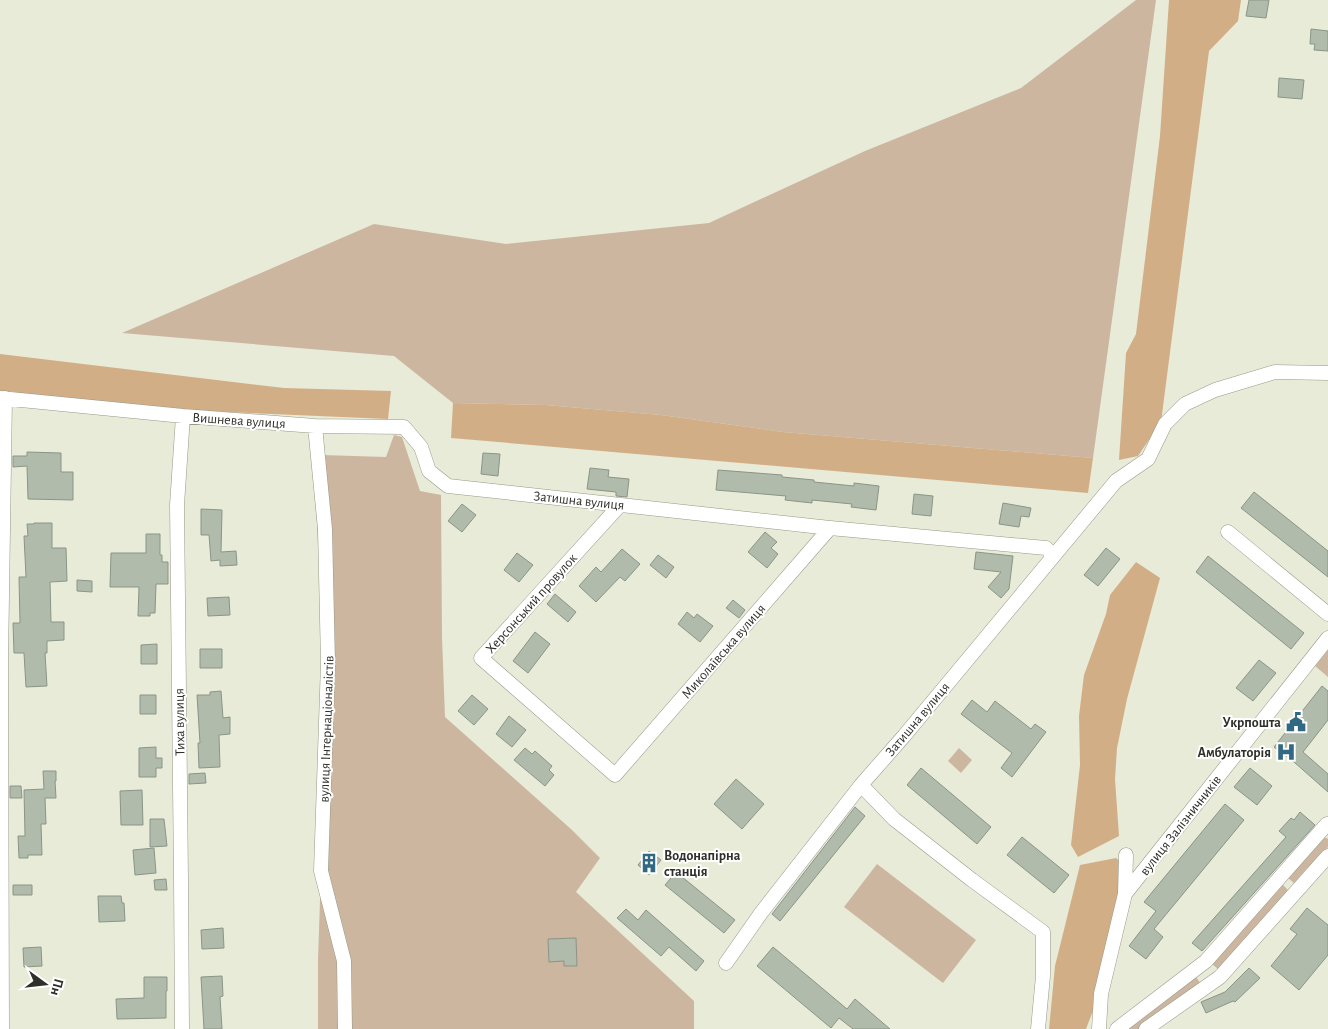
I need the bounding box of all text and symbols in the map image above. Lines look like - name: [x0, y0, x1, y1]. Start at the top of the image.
- street label: Вишнева вулиця: [192, 411, 286, 431]
- street label: Затишна вулиця: [533, 489, 625, 513]
- street label: Херсонський провулок: [483, 551, 580, 656]
- street label: Миколаївська вулиця: [679, 602, 768, 702]
- street label: вулиця Інтернаціоналістів: [317, 655, 337, 803]
- street label: Затишна вулиця: [883, 680, 953, 759]
- street label: Тиха вулиця: [172, 688, 188, 756]
- public building icon: Укрпошта: [1285, 711, 1307, 733]
- place label: Укрпошта: [1223, 716, 1281, 730]
- hospital icon: Амбулаторія: [1275, 741, 1297, 763]
- place label: Амбулаторія: [1198, 746, 1271, 760]
- street label: вулиця Залізничників: [1137, 773, 1224, 878]
- place label: Водонапірна станція: [664, 849, 741, 879]
- building icon: Водонапірна станція: [638, 852, 660, 874]
- north arrow: [20, 959, 70, 1009]
- text: Пн: [48, 977, 66, 997]

